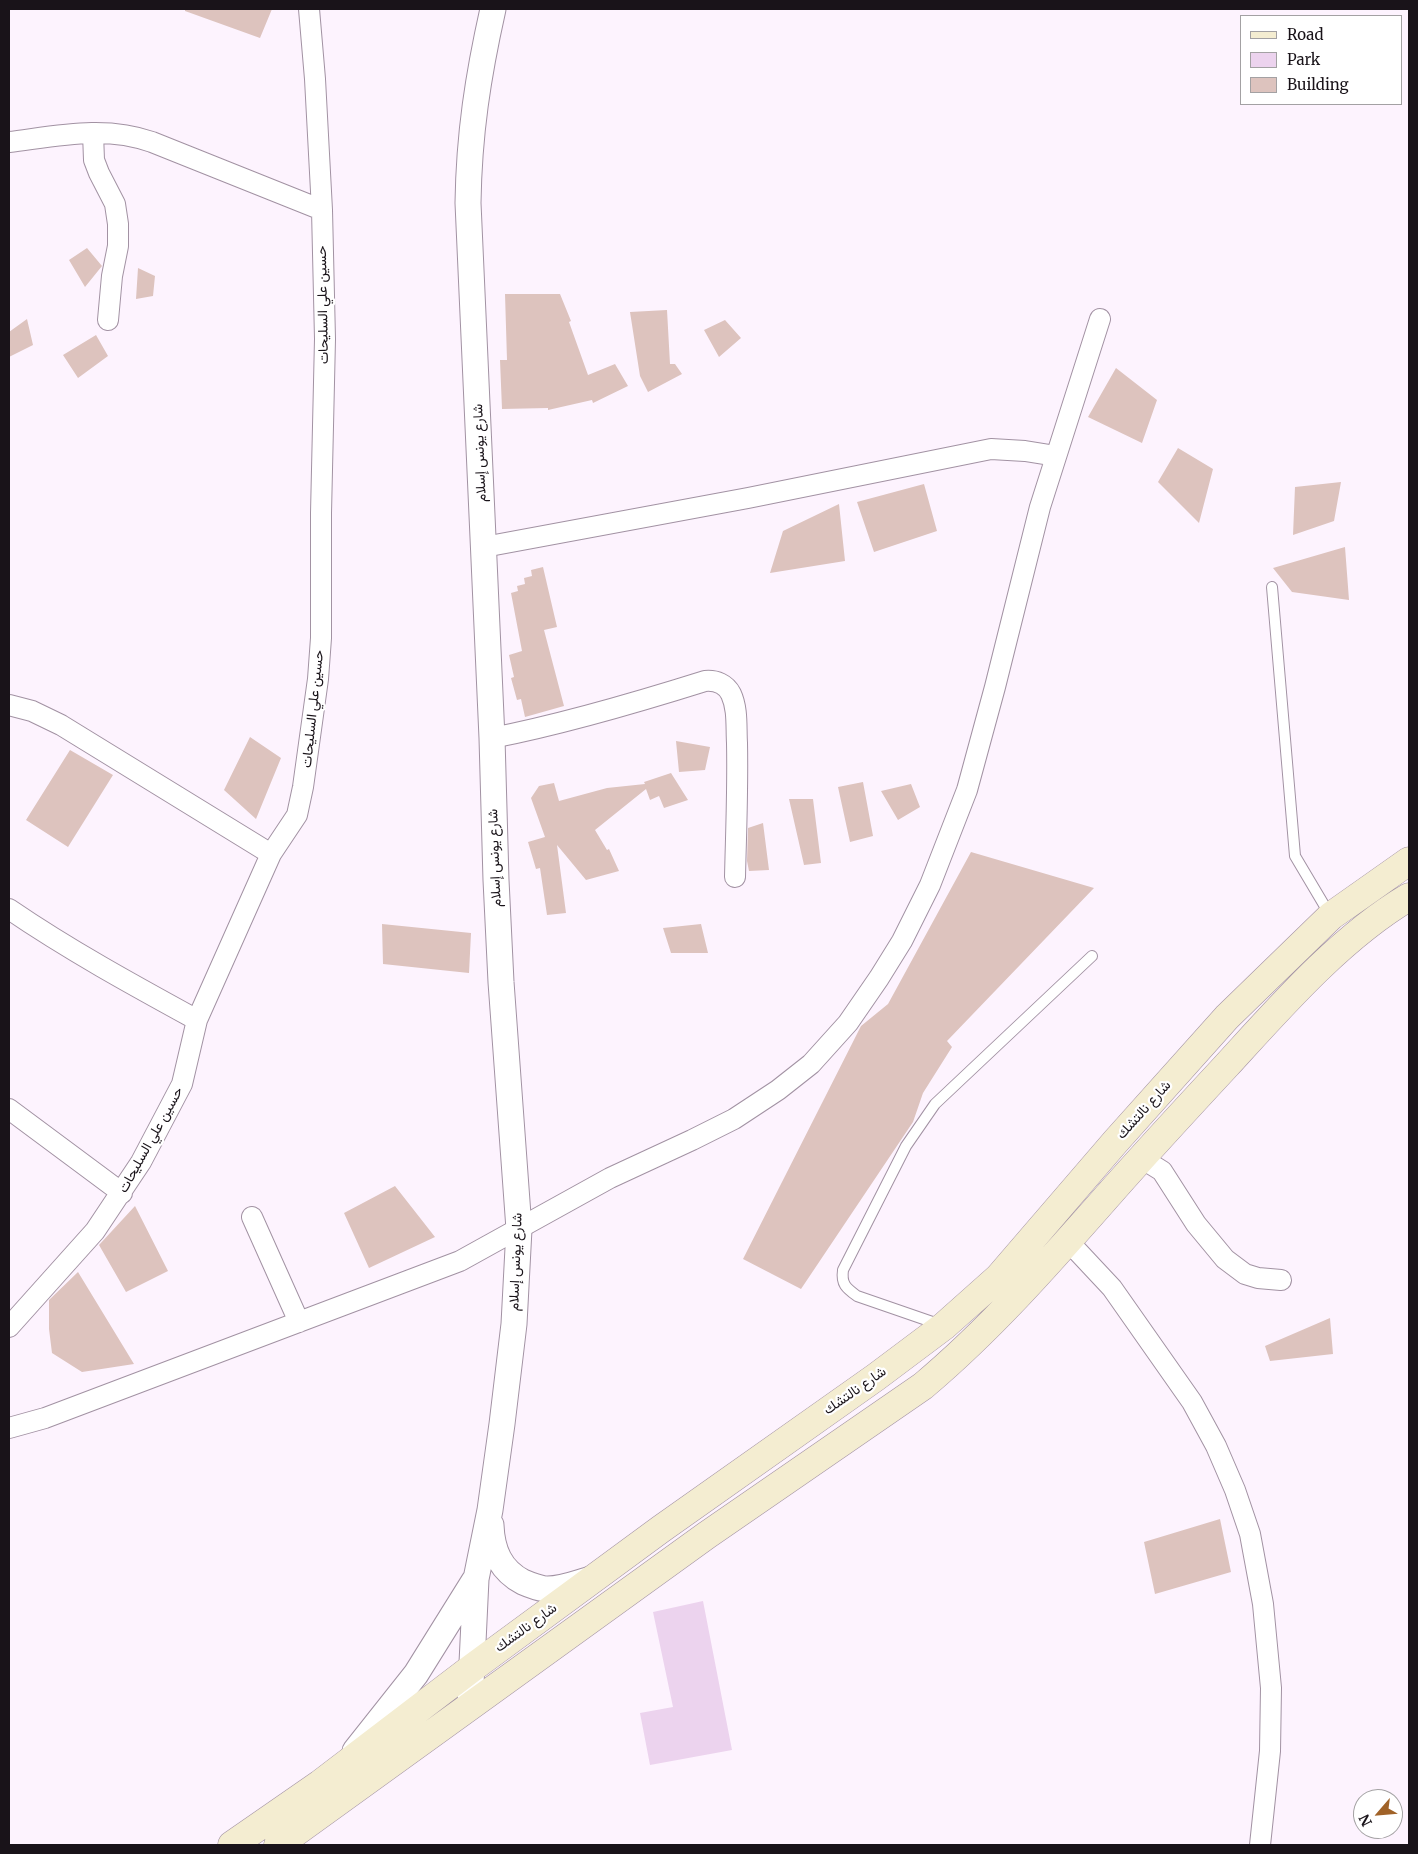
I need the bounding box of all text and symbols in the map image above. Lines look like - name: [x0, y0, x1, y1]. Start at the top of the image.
- legend: [1240, 15, 1403, 105]
- text: Road: [1287, 25, 1323, 44]
- text: Park: [1287, 50, 1320, 69]
- text: Building: [1287, 75, 1349, 94]
- street label: حسين علي السليحات: [314, 246, 332, 364]
- street label: شارع يونس إسلام: [470, 403, 490, 503]
- street label: حسين علي السليحات: [298, 649, 328, 769]
- street label: شارع يونس إسلام: [485, 808, 505, 908]
- street label: شارع نالتشك: [1113, 1077, 1175, 1143]
- street label: حسين علي السليحات: [115, 1084, 187, 1196]
- street label: شارع يونس إسلام: [506, 1212, 526, 1312]
- street label: شارع نالتشك: [820, 1363, 890, 1419]
- street label: شارع نالتشك: [492, 1600, 560, 1656]
- north arrow: [1353, 1789, 1403, 1839]
- text: N: [1355, 1811, 1376, 1829]

